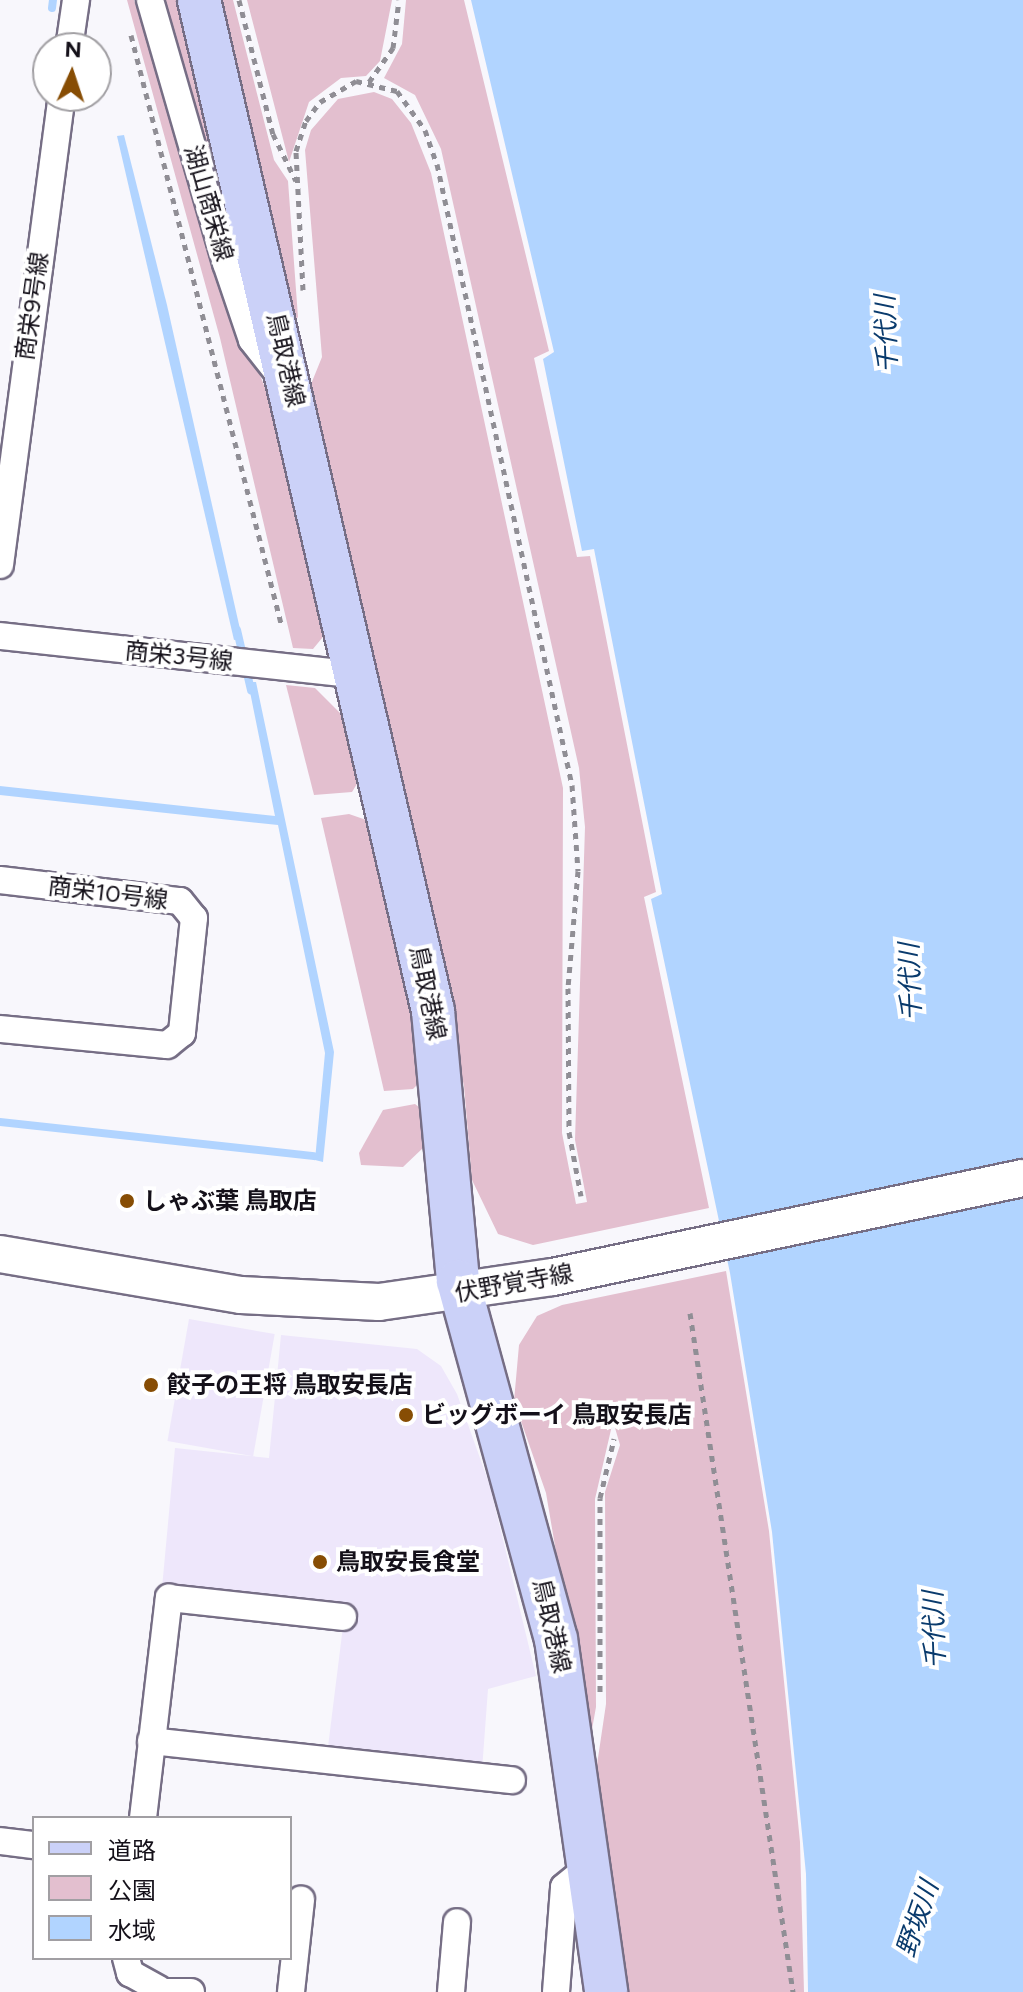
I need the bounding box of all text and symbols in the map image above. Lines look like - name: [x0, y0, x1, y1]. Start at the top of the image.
- north arrow: [32, 32, 112, 112]
- text: N: [64, 36, 82, 63]
- street label: 湖山商栄線: [179, 141, 239, 265]
- street label: 商栄9号線: [10, 250, 54, 362]
- water label: 千代川: [870, 294, 904, 374]
- street label: 鳥取港線: [261, 310, 311, 410]
- street label: 商栄3号線: [123, 636, 235, 676]
- street label: 商栄10号線: [46, 871, 170, 915]
- water label: 千代川: [894, 942, 928, 1022]
- street label: 鳥取港線: [404, 943, 452, 1043]
- place label: しゃぶ葉 鳥取店: [143, 1187, 317, 1215]
- marker: しゃぶ葉 鳥取店: [118, 1192, 136, 1210]
- street label: 伏野覚寺線: [452, 1258, 576, 1308]
- place label: 餃子の王将 鳥取安長店: [167, 1371, 413, 1399]
- marker: 餃子の王将 鳥取安長店: [142, 1376, 160, 1394]
- place label: ビッグボーイ 鳥取安長店: [422, 1401, 692, 1429]
- marker: ビッグボーイ 鳥取安長店: [397, 1406, 415, 1424]
- place label: 鳥取安長食堂: [336, 1548, 480, 1576]
- marker: 鳥取安長食堂: [311, 1553, 329, 1571]
- street label: 鳥取港線: [527, 1576, 577, 1676]
- water label: 千代川: [918, 1590, 952, 1670]
- legend: [32, 1816, 292, 1960]
- text: 道路: [108, 1836, 156, 1865]
- text: 公園: [108, 1876, 156, 1905]
- water label: 野坂川: [891, 1877, 945, 1961]
- text: 水域: [108, 1916, 156, 1945]

